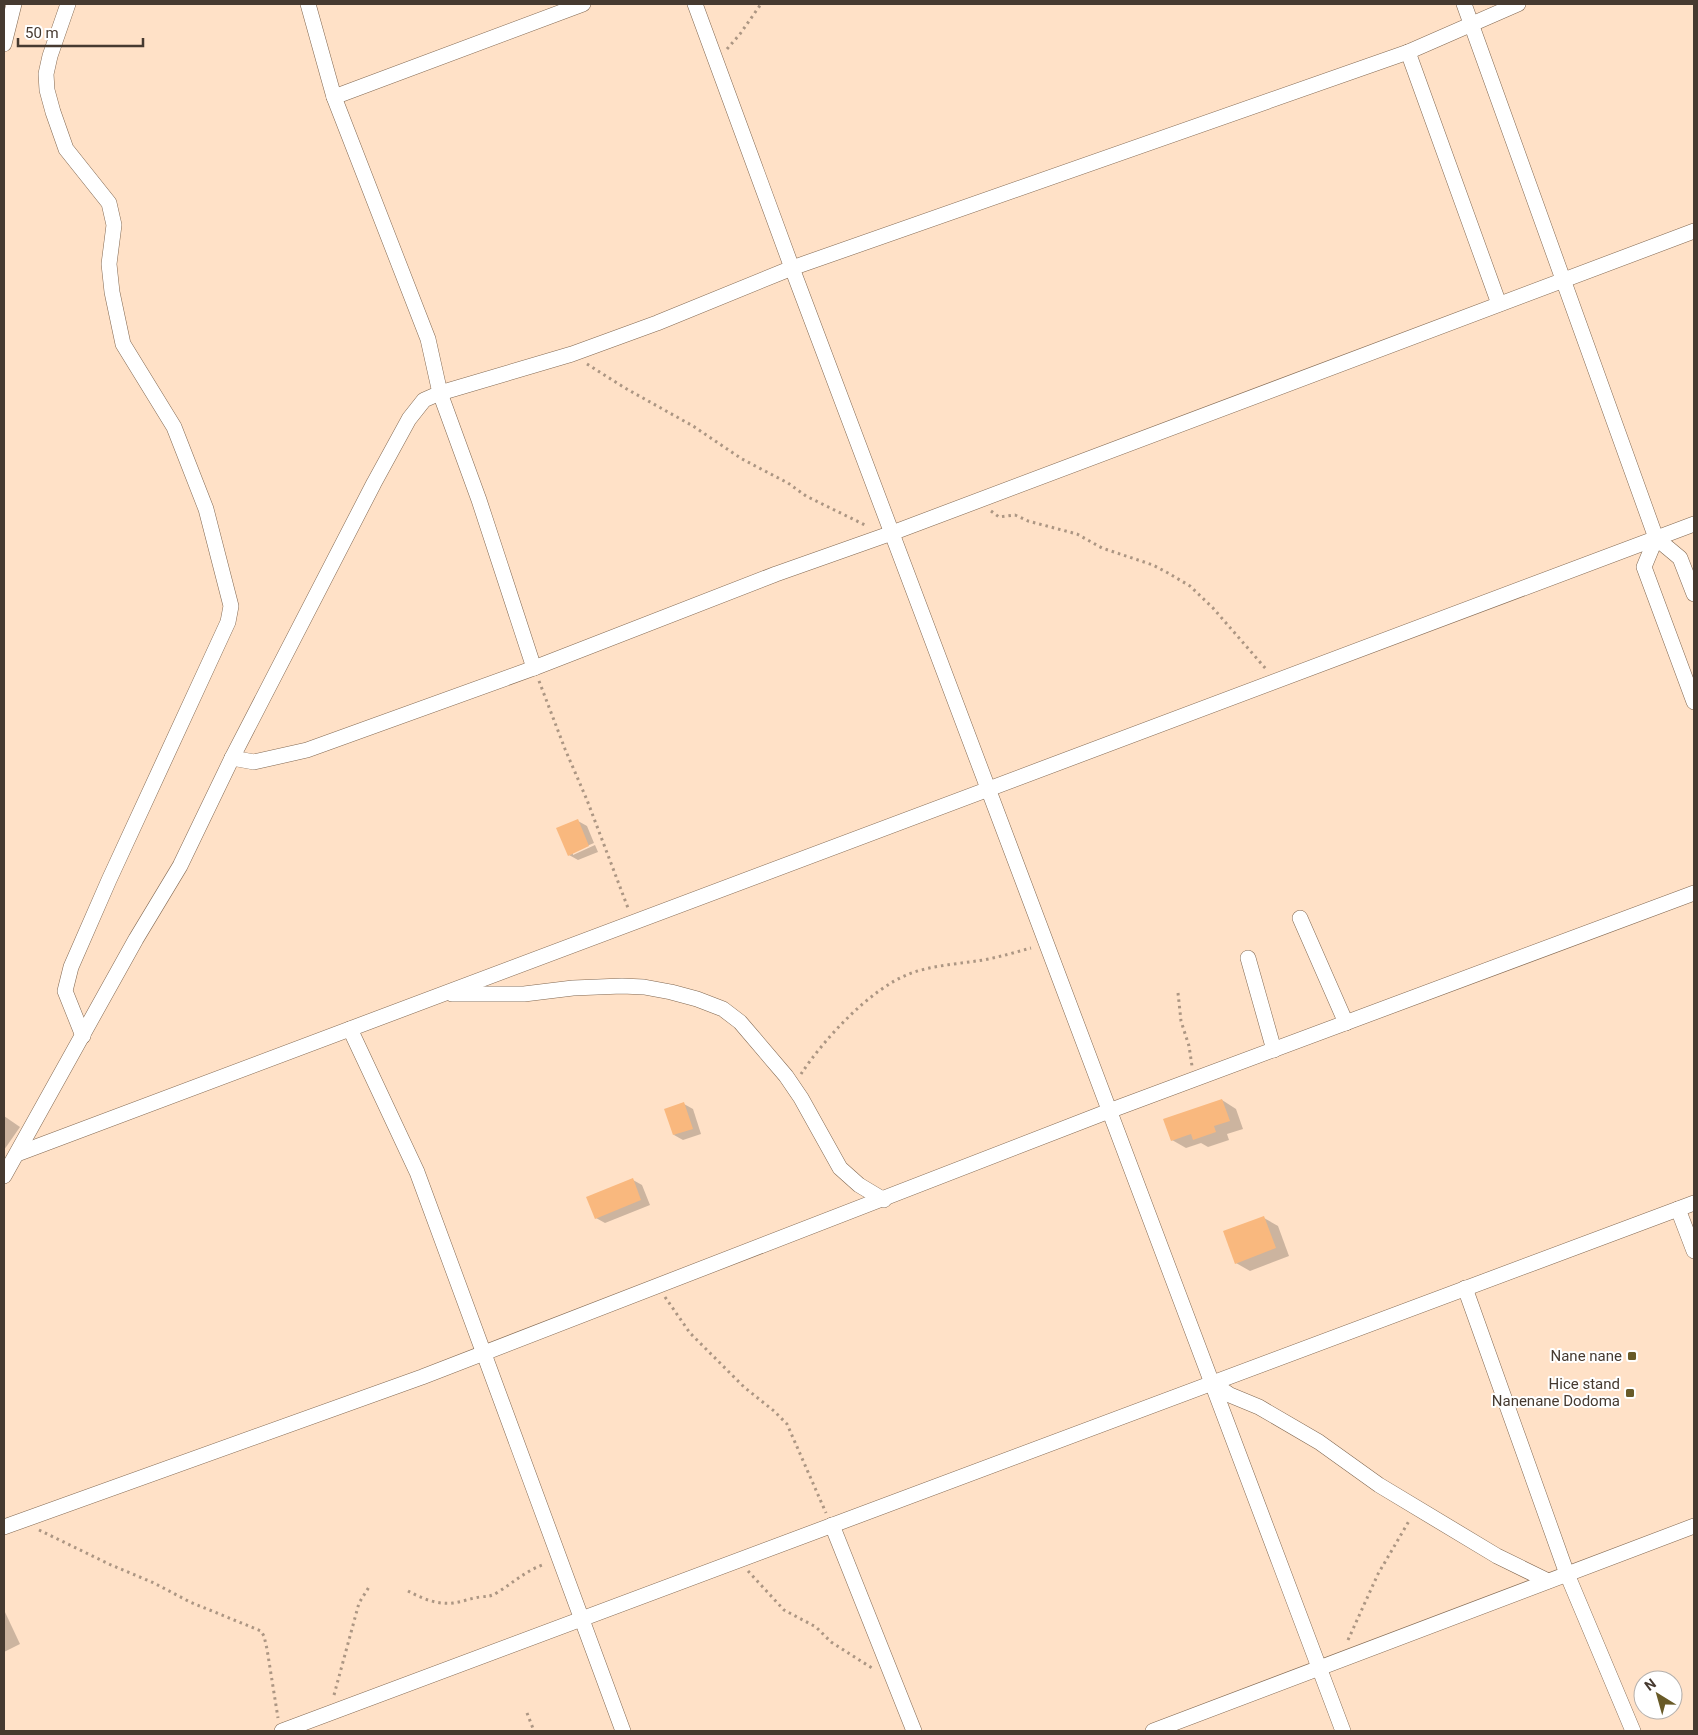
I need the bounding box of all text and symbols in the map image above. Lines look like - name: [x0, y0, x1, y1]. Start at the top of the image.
- scale bar: [18, 15, 142, 47]
- text: 50 m: [25, 24, 59, 42]
- place label: Nane nane: [1551, 1347, 1622, 1365]
- marker: Nane nane: [1626, 1350, 1638, 1362]
- place label: Hice stand Nanenane Dodoma: [1492, 1375, 1620, 1410]
- marker: Hice stand Nanenane Dodoma: [1624, 1387, 1636, 1399]
- north arrow: [1633, 1670, 1683, 1720]
- text: N: [1641, 1675, 1659, 1694]

